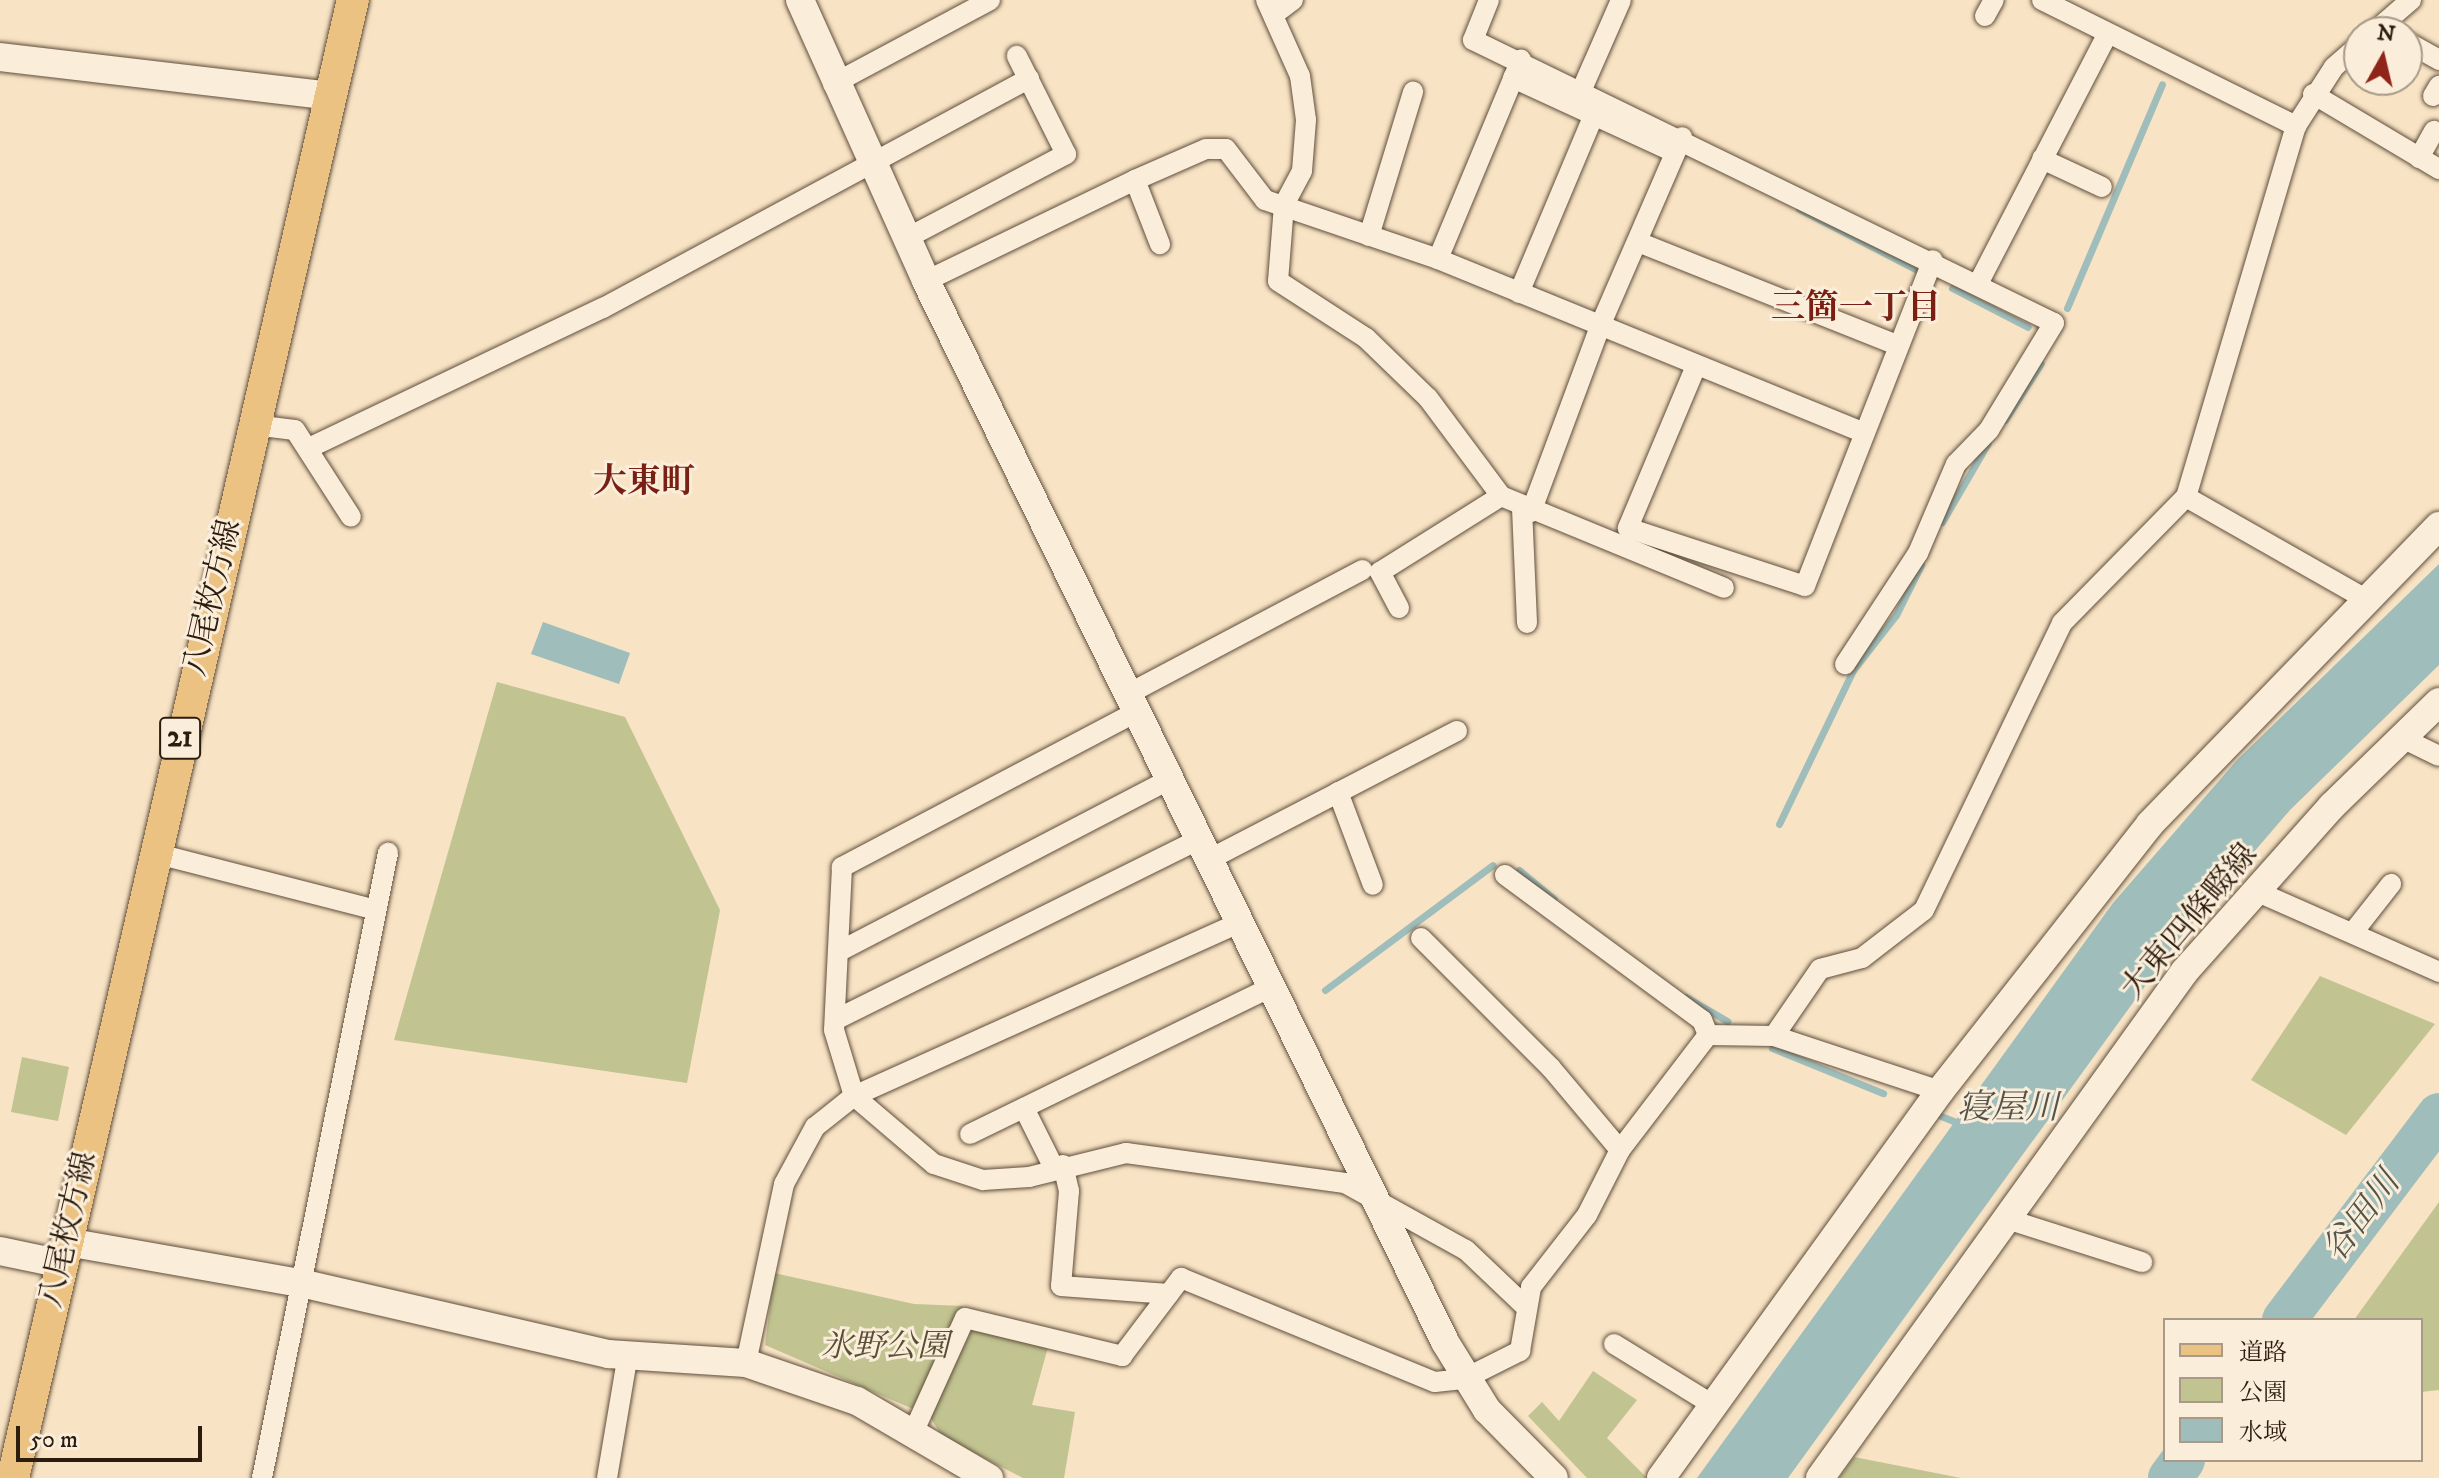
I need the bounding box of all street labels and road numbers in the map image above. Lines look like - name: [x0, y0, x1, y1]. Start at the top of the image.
- street label: 八尾枚方線: [176, 516, 250, 680]
- road number: 21: [158, 712, 202, 764]
- street label: 大東四條畷線: [2114, 836, 2266, 1008]
- street label: 八尾枚方線: [32, 1148, 106, 1312]

